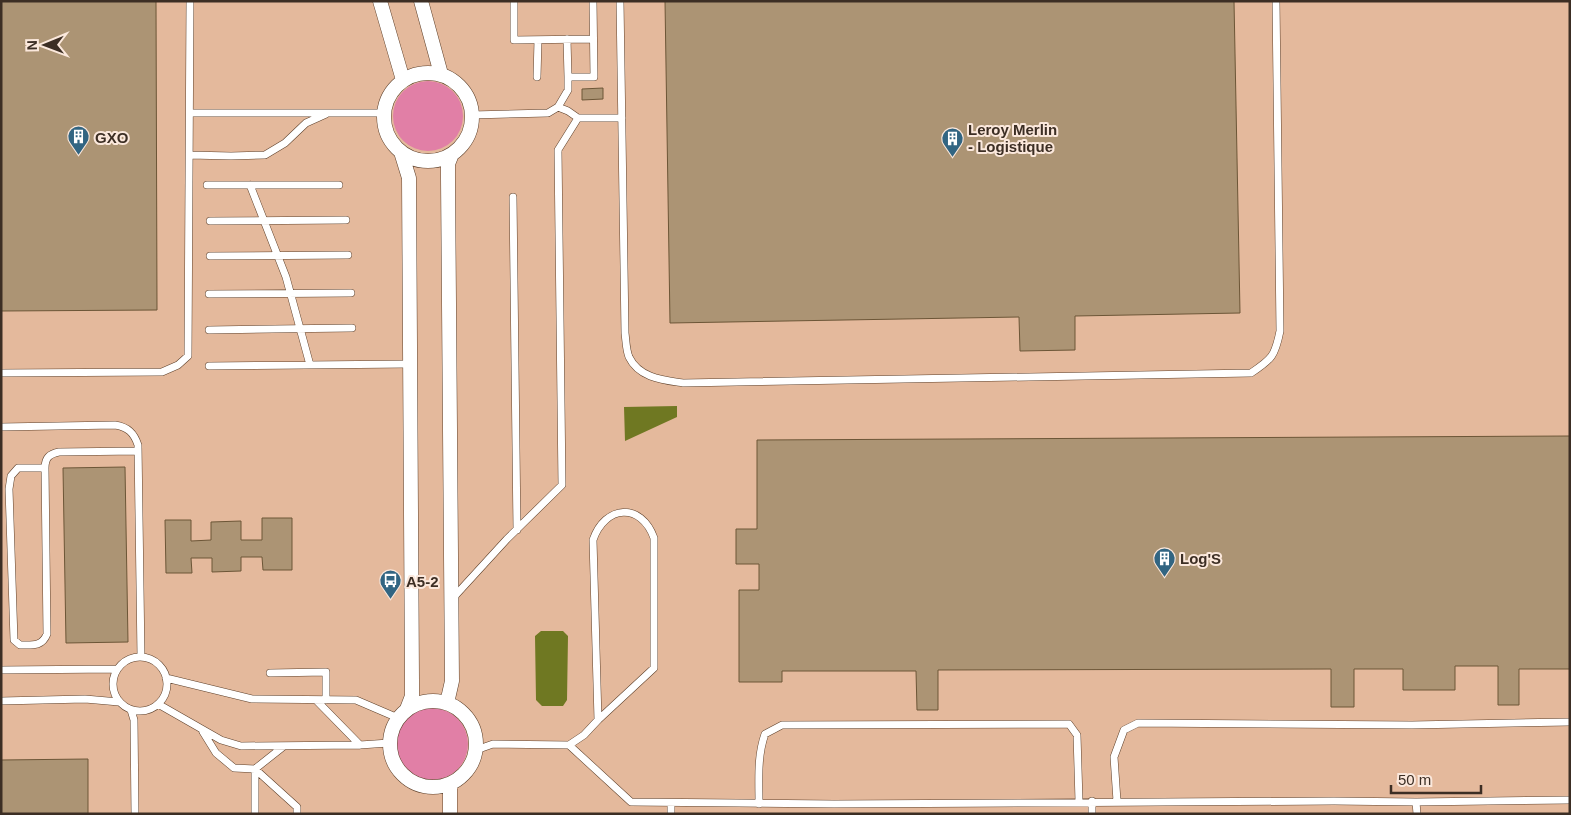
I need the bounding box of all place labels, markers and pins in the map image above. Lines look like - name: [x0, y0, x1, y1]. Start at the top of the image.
- place label: Leroy Merlin - Logistique: [968, 121, 1057, 155]
- building icon: GXO: [67, 125, 91, 156]
- building icon: Leroy Merlin - Logistique: [940, 126, 964, 157]
- place label: GXO: [95, 129, 129, 146]
- building icon: Log'S: [1152, 546, 1176, 577]
- place label: Log'S: [1180, 550, 1221, 567]
- bus stop icon: A5-2: [378, 569, 402, 600]
- place label: A5-2: [406, 573, 439, 590]

